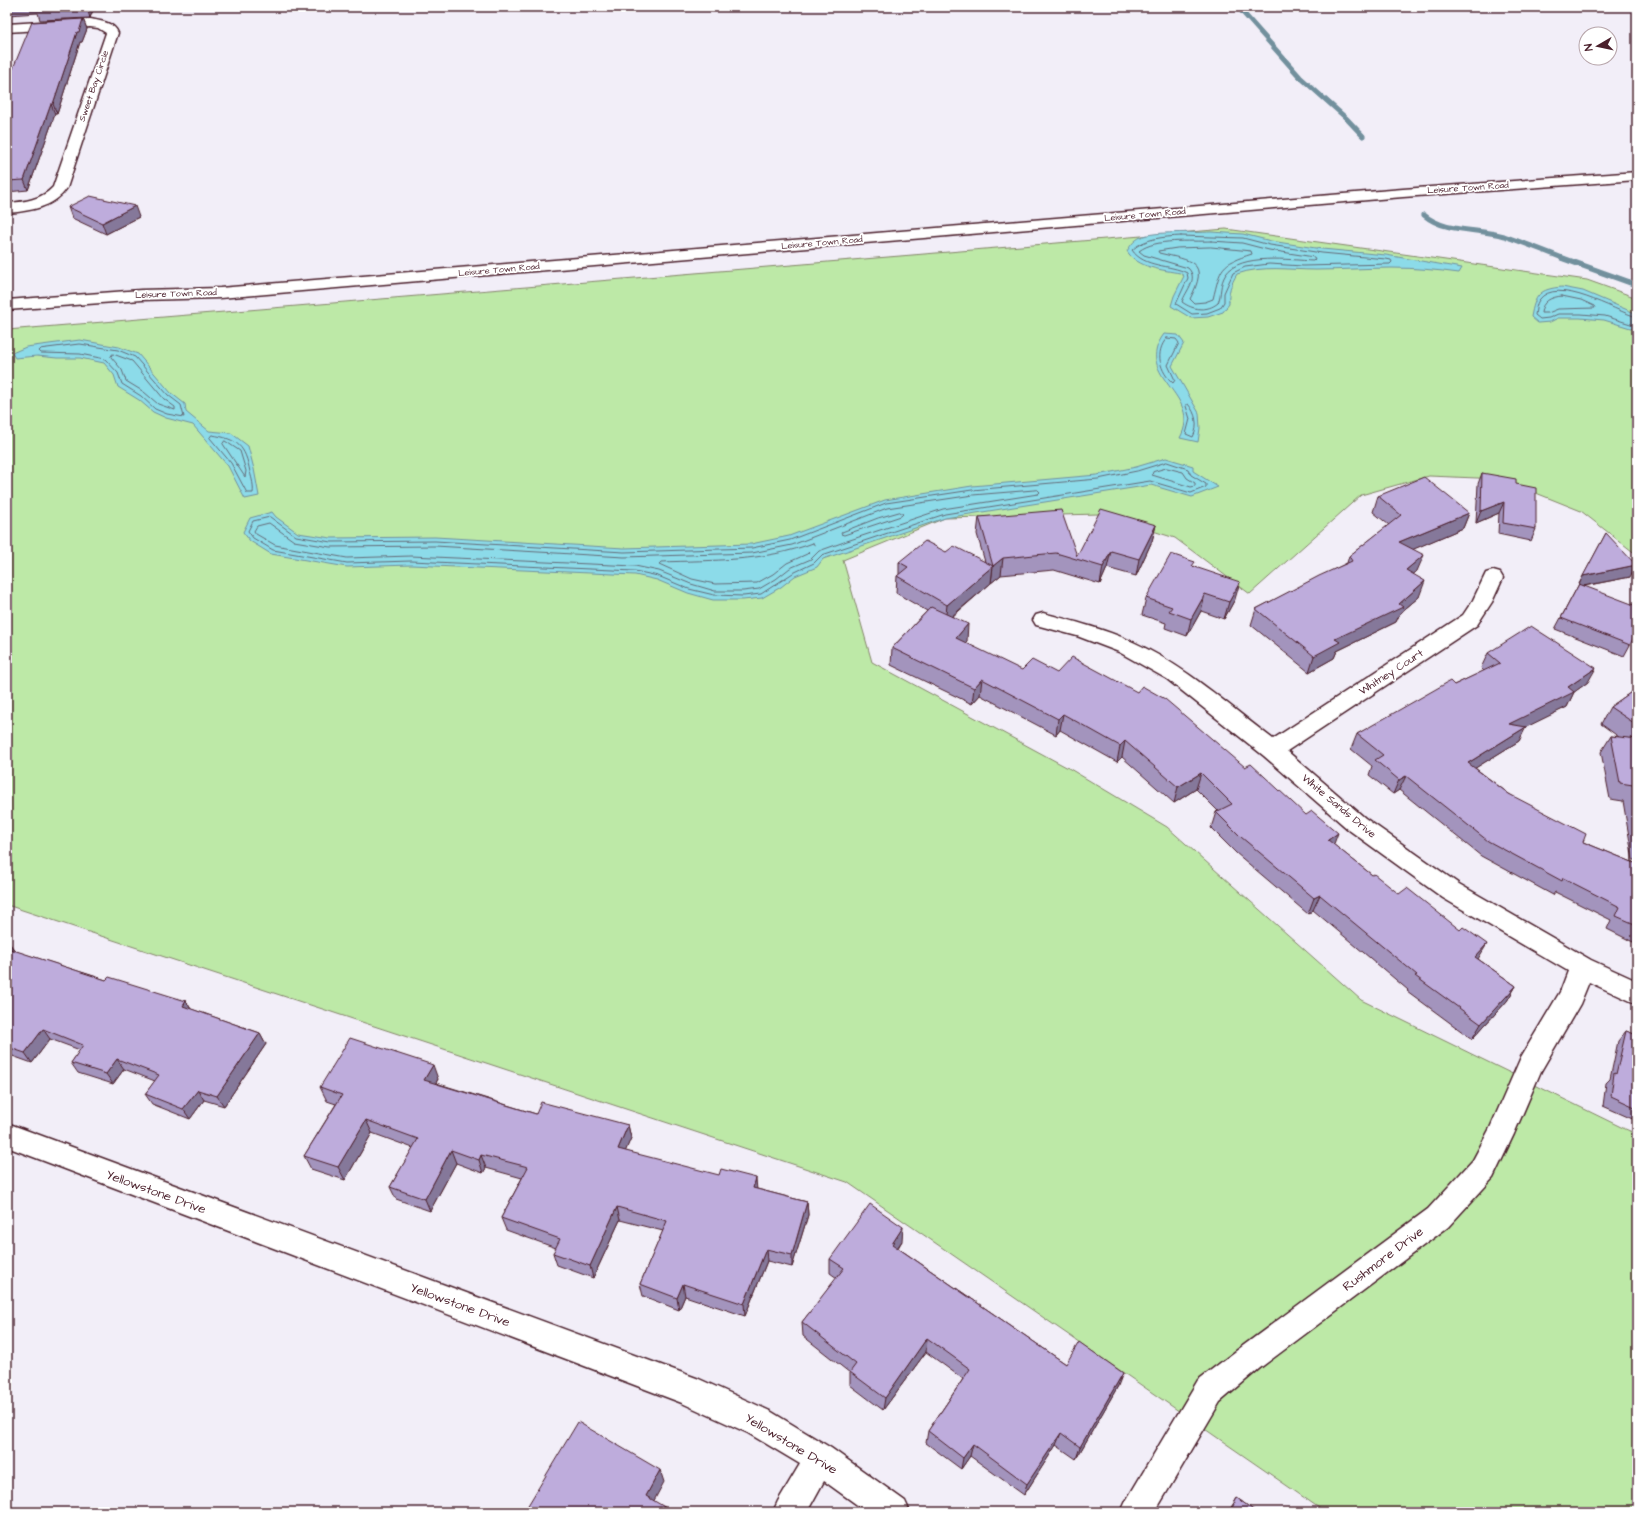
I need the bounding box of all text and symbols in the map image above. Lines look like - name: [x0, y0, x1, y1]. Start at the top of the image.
- north arrow: [1578, 26, 1618, 66]
- text: N: [1581, 43, 1597, 52]
- street label: Sweet Bay Circle: [76, 49, 112, 123]
- street label: Leisure Town Road: [1427, 179, 1510, 197]
- street label: Leisure Town Road: [1104, 205, 1187, 225]
- street label: Leisure Town Road: [781, 233, 864, 253]
- street label: Leisure Town Road: [458, 260, 541, 280]
- street label: Leisure Town Road: [135, 286, 217, 302]
- street label: Whitney Court: [1356, 645, 1427, 699]
- street label: White Sands Drive: [1299, 771, 1379, 842]
- street label: Yellowstone Drive: [104, 1166, 208, 1218]
- street label: Rushmore Drive: [1339, 1223, 1427, 1295]
- street label: Yellowstone Drive: [408, 1279, 512, 1331]
- street label: Yellowstone Drive: [741, 1409, 841, 1479]

